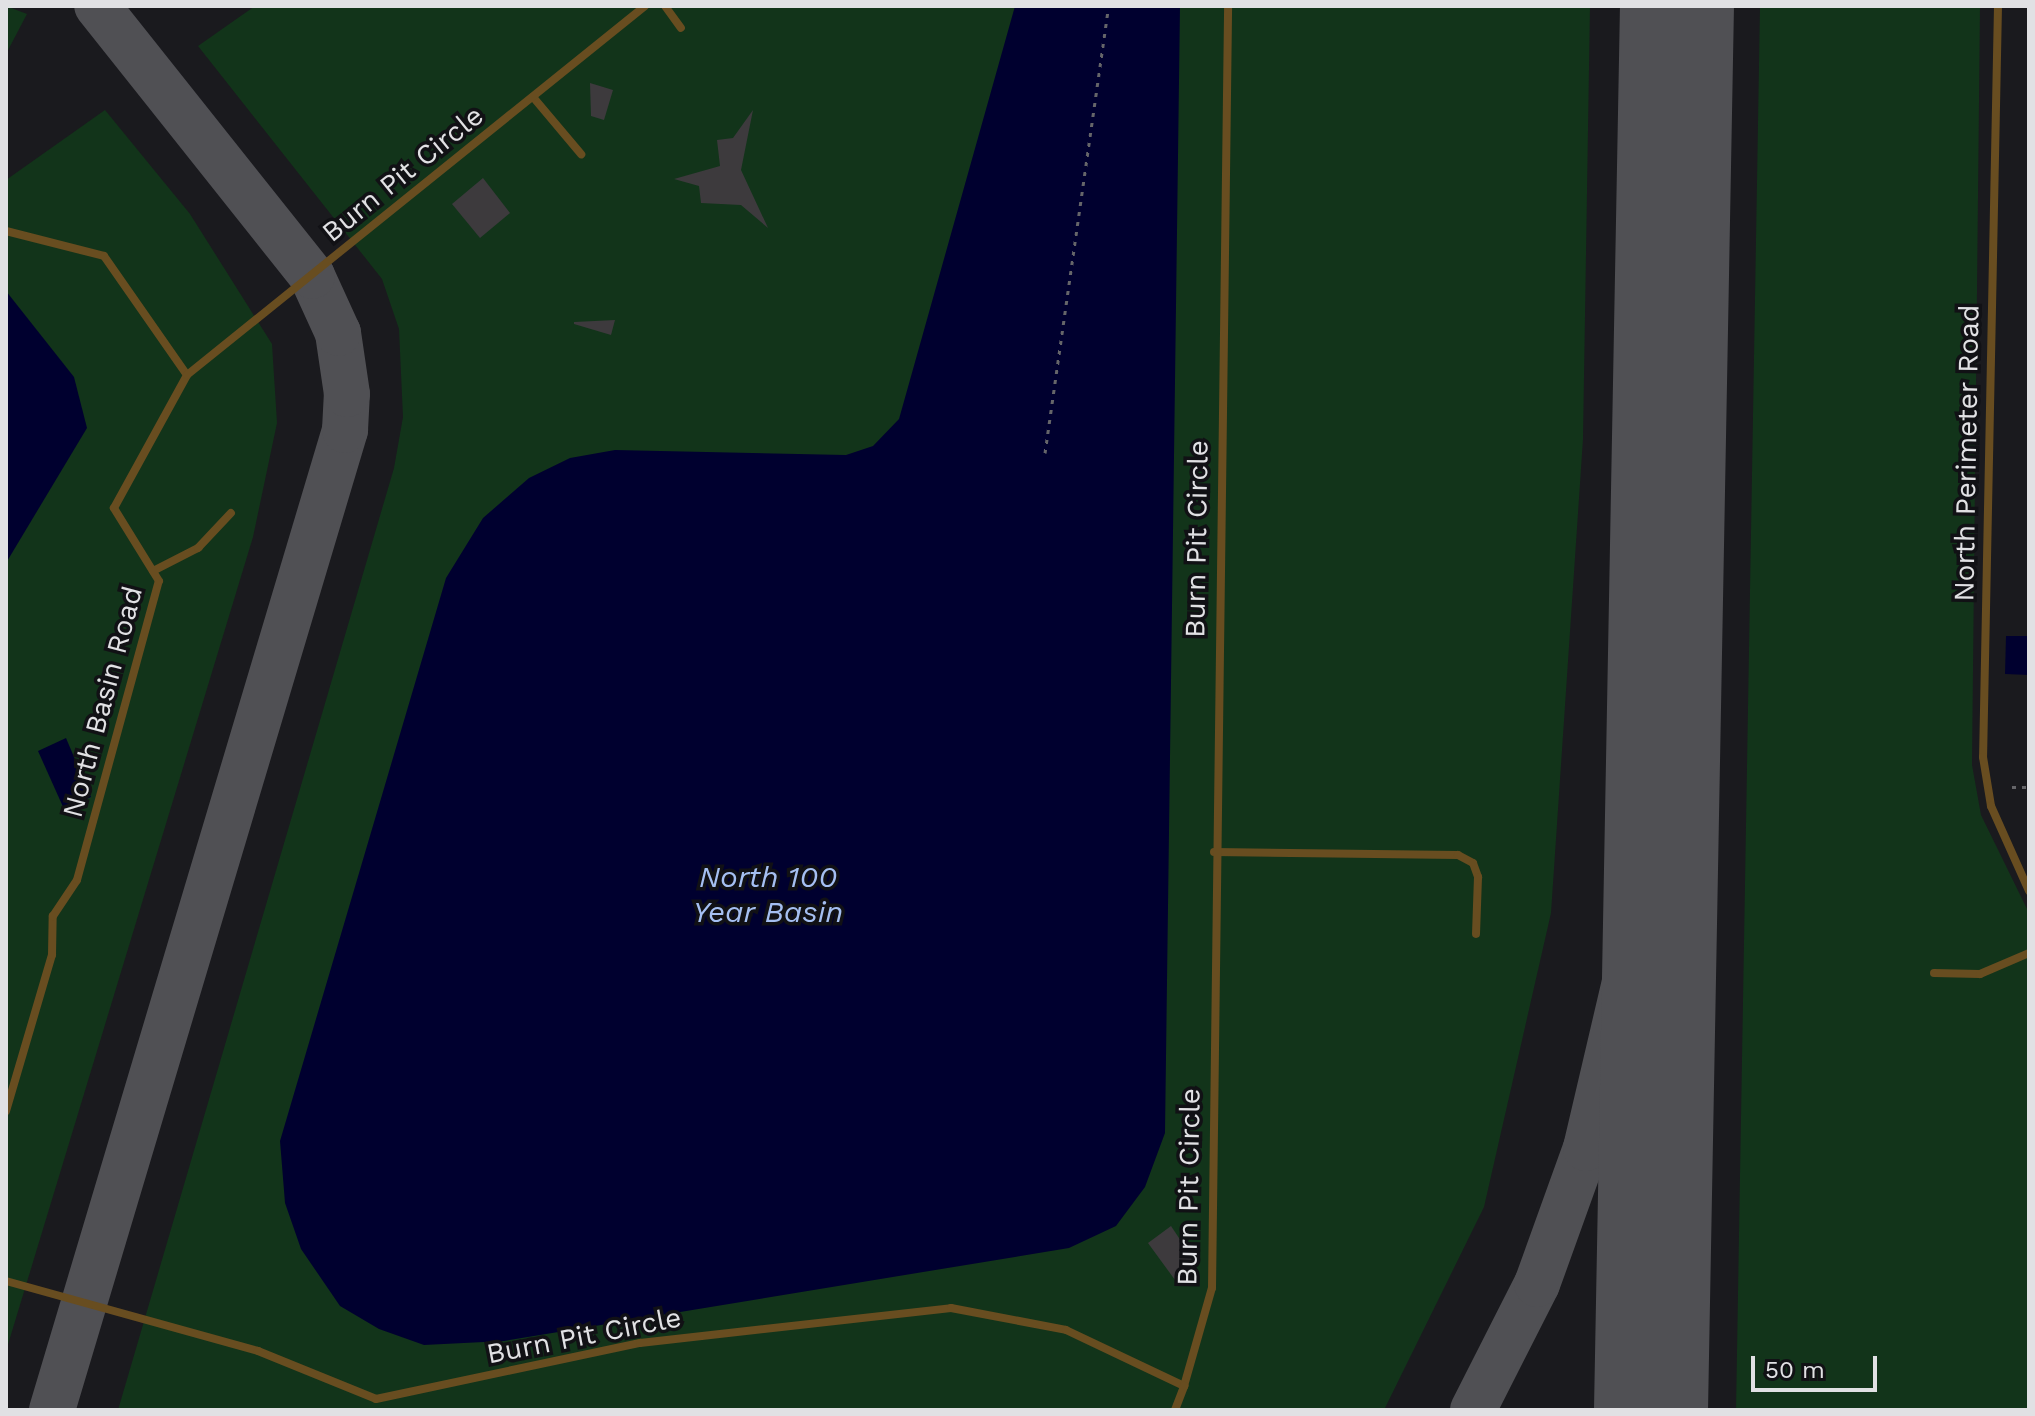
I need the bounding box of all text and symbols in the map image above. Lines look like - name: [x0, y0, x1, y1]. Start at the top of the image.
- street label: Burn Pit Circle: [316, 99, 490, 249]
- street label: North Perimeter Road: [1948, 304, 1986, 602]
- street label: Burn Pit Circle: [1178, 440, 1216, 638]
- street label: North Basin Road: [56, 583, 150, 821]
- water label: North 100 Year Basin: [692, 859, 844, 930]
- street label: Burn Pit Circle: [1170, 1088, 1208, 1286]
- street label: Burn Pit Circle: [484, 1301, 684, 1371]
- scale bar: [1755, 1340, 1881, 1390]
- text: 50 m: [1765, 1356, 1825, 1384]

